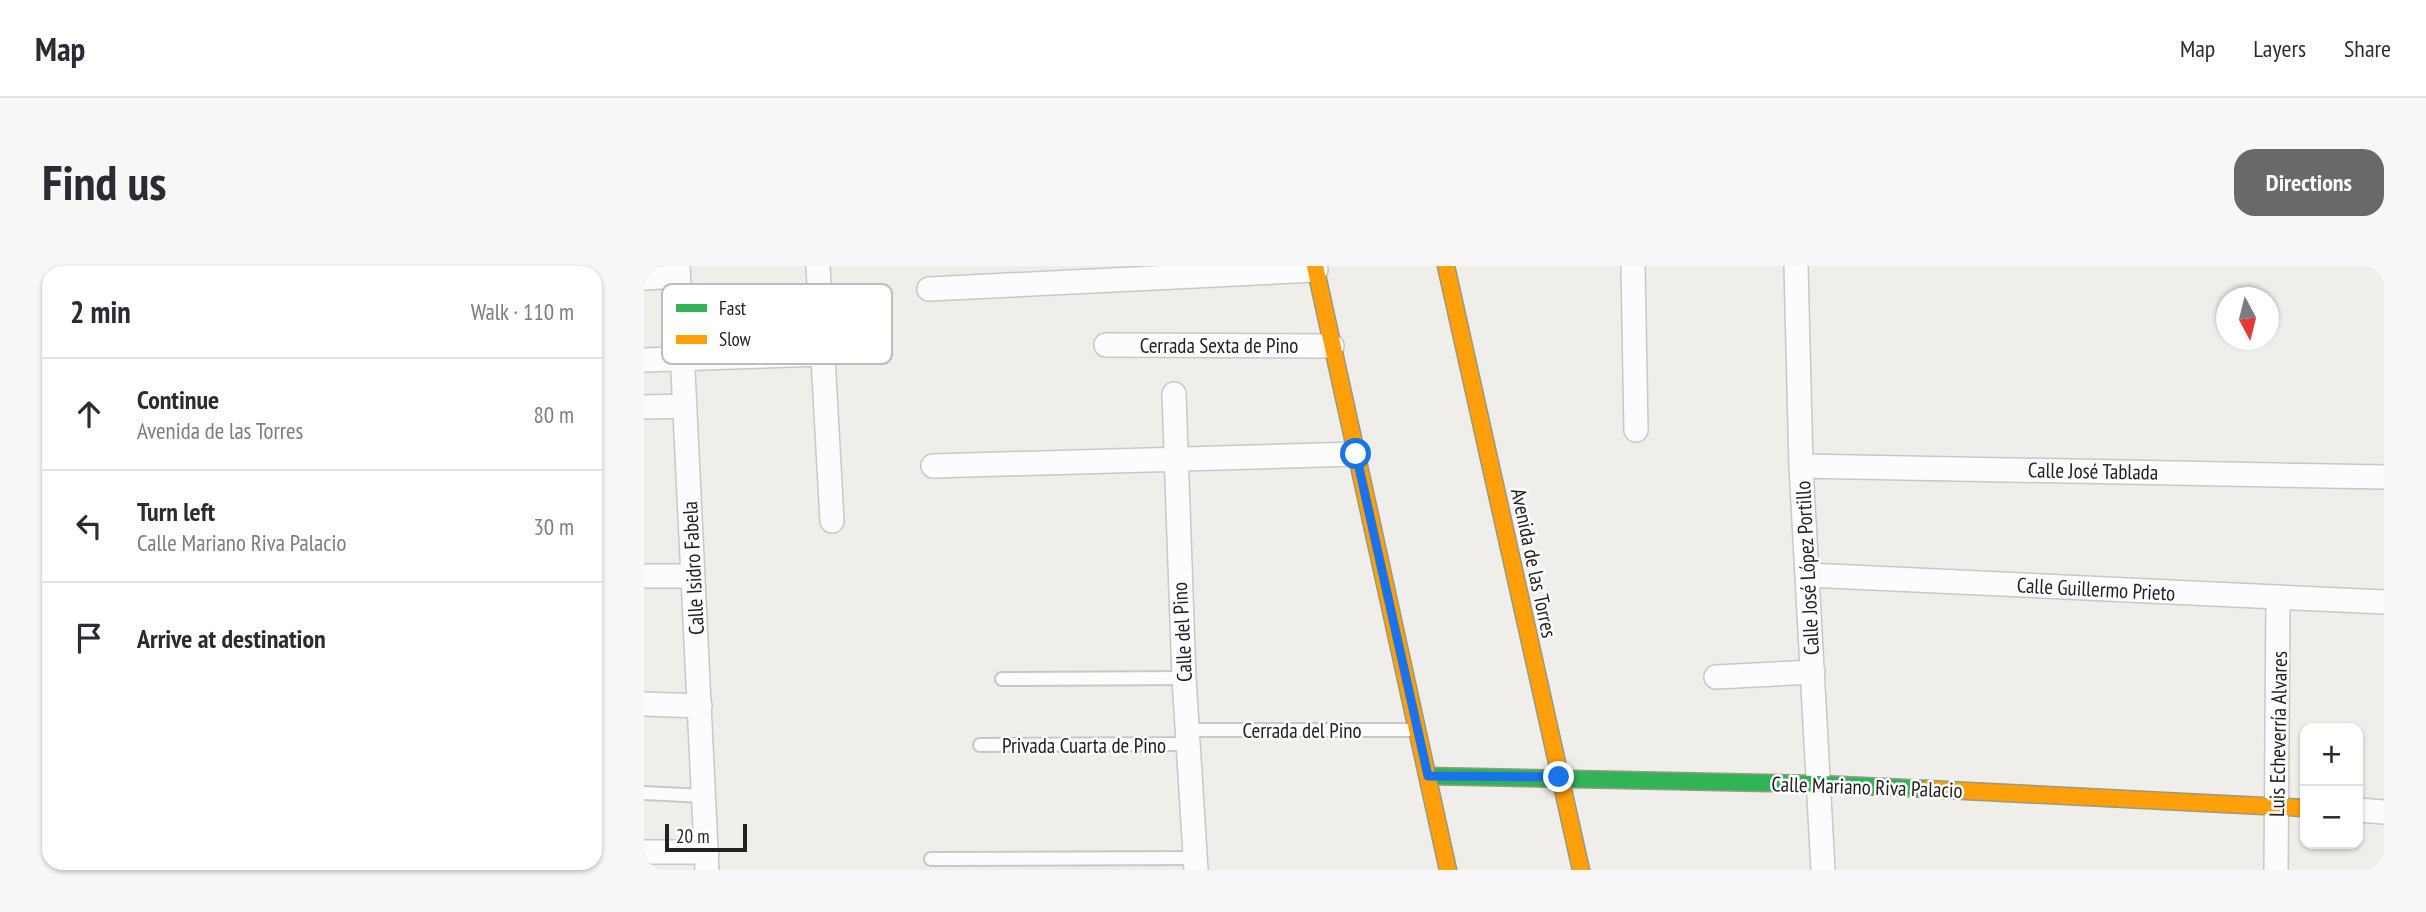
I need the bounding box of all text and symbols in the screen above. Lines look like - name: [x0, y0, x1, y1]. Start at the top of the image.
- text: Map: [35, 27, 85, 70]
- text: Map: [2180, 33, 2215, 64]
- text: Layers: [2253, 33, 2306, 64]
- text: Share: [2344, 33, 2391, 64]
- button: Directions: [2234, 149, 2384, 216]
- text: Find us: [42, 150, 166, 214]
- legend: [662, 284, 892, 364]
- north arrow: [2216, 287, 2279, 350]
- text: 2 min: [70, 292, 131, 331]
- text: Fast: [719, 296, 747, 320]
- text: Walk · 110 m: [471, 297, 574, 326]
- text: Slow: [719, 327, 752, 351]
- street label: Cerrada Sexta de Pino: [1140, 332, 1298, 359]
- text: Continue: [137, 383, 219, 416]
- icon: ahead: [70, 395, 108, 433]
- text: 80 m: [533, 400, 574, 429]
- text: Avenida de las Torres: [137, 416, 303, 445]
- route start: [1340, 438, 1371, 469]
- street label: Calle José Tablada: [2028, 456, 2158, 486]
- street label: Calle José López Portillo: [1789, 480, 1825, 656]
- street label: Avenida de las Torres: [1505, 486, 1563, 640]
- text: Turn left: [137, 495, 215, 528]
- street label: Calle Isidro Fabela: [676, 501, 710, 635]
- icon: left: [70, 507, 108, 545]
- text: 30 m: [533, 512, 574, 541]
- text: Calle Mariano Riva Palacio: [137, 528, 346, 557]
- street label: Calle Guillermo Prieto: [2016, 571, 2176, 607]
- street label: Calle del Pino: [1166, 581, 1198, 683]
- icon: arrive: [70, 619, 108, 657]
- text: Arrive at destination: [137, 622, 326, 655]
- street label: Luis Echeverría Alvares: [2263, 651, 2293, 817]
- street label: Cerrada del Pino: [1243, 717, 1362, 744]
- map controls: [2300, 723, 2363, 849]
- button: +: [2300, 723, 2363, 786]
- street label: Privada Cuarta de Pino: [1002, 732, 1166, 759]
- route end: [1543, 761, 1574, 792]
- street label: Calle Mariano Riva Palacio: [1771, 770, 1963, 804]
- button: −: [2300, 786, 2363, 849]
- scale bar: [665, 821, 747, 853]
- text: 20 m: [676, 824, 710, 848]

